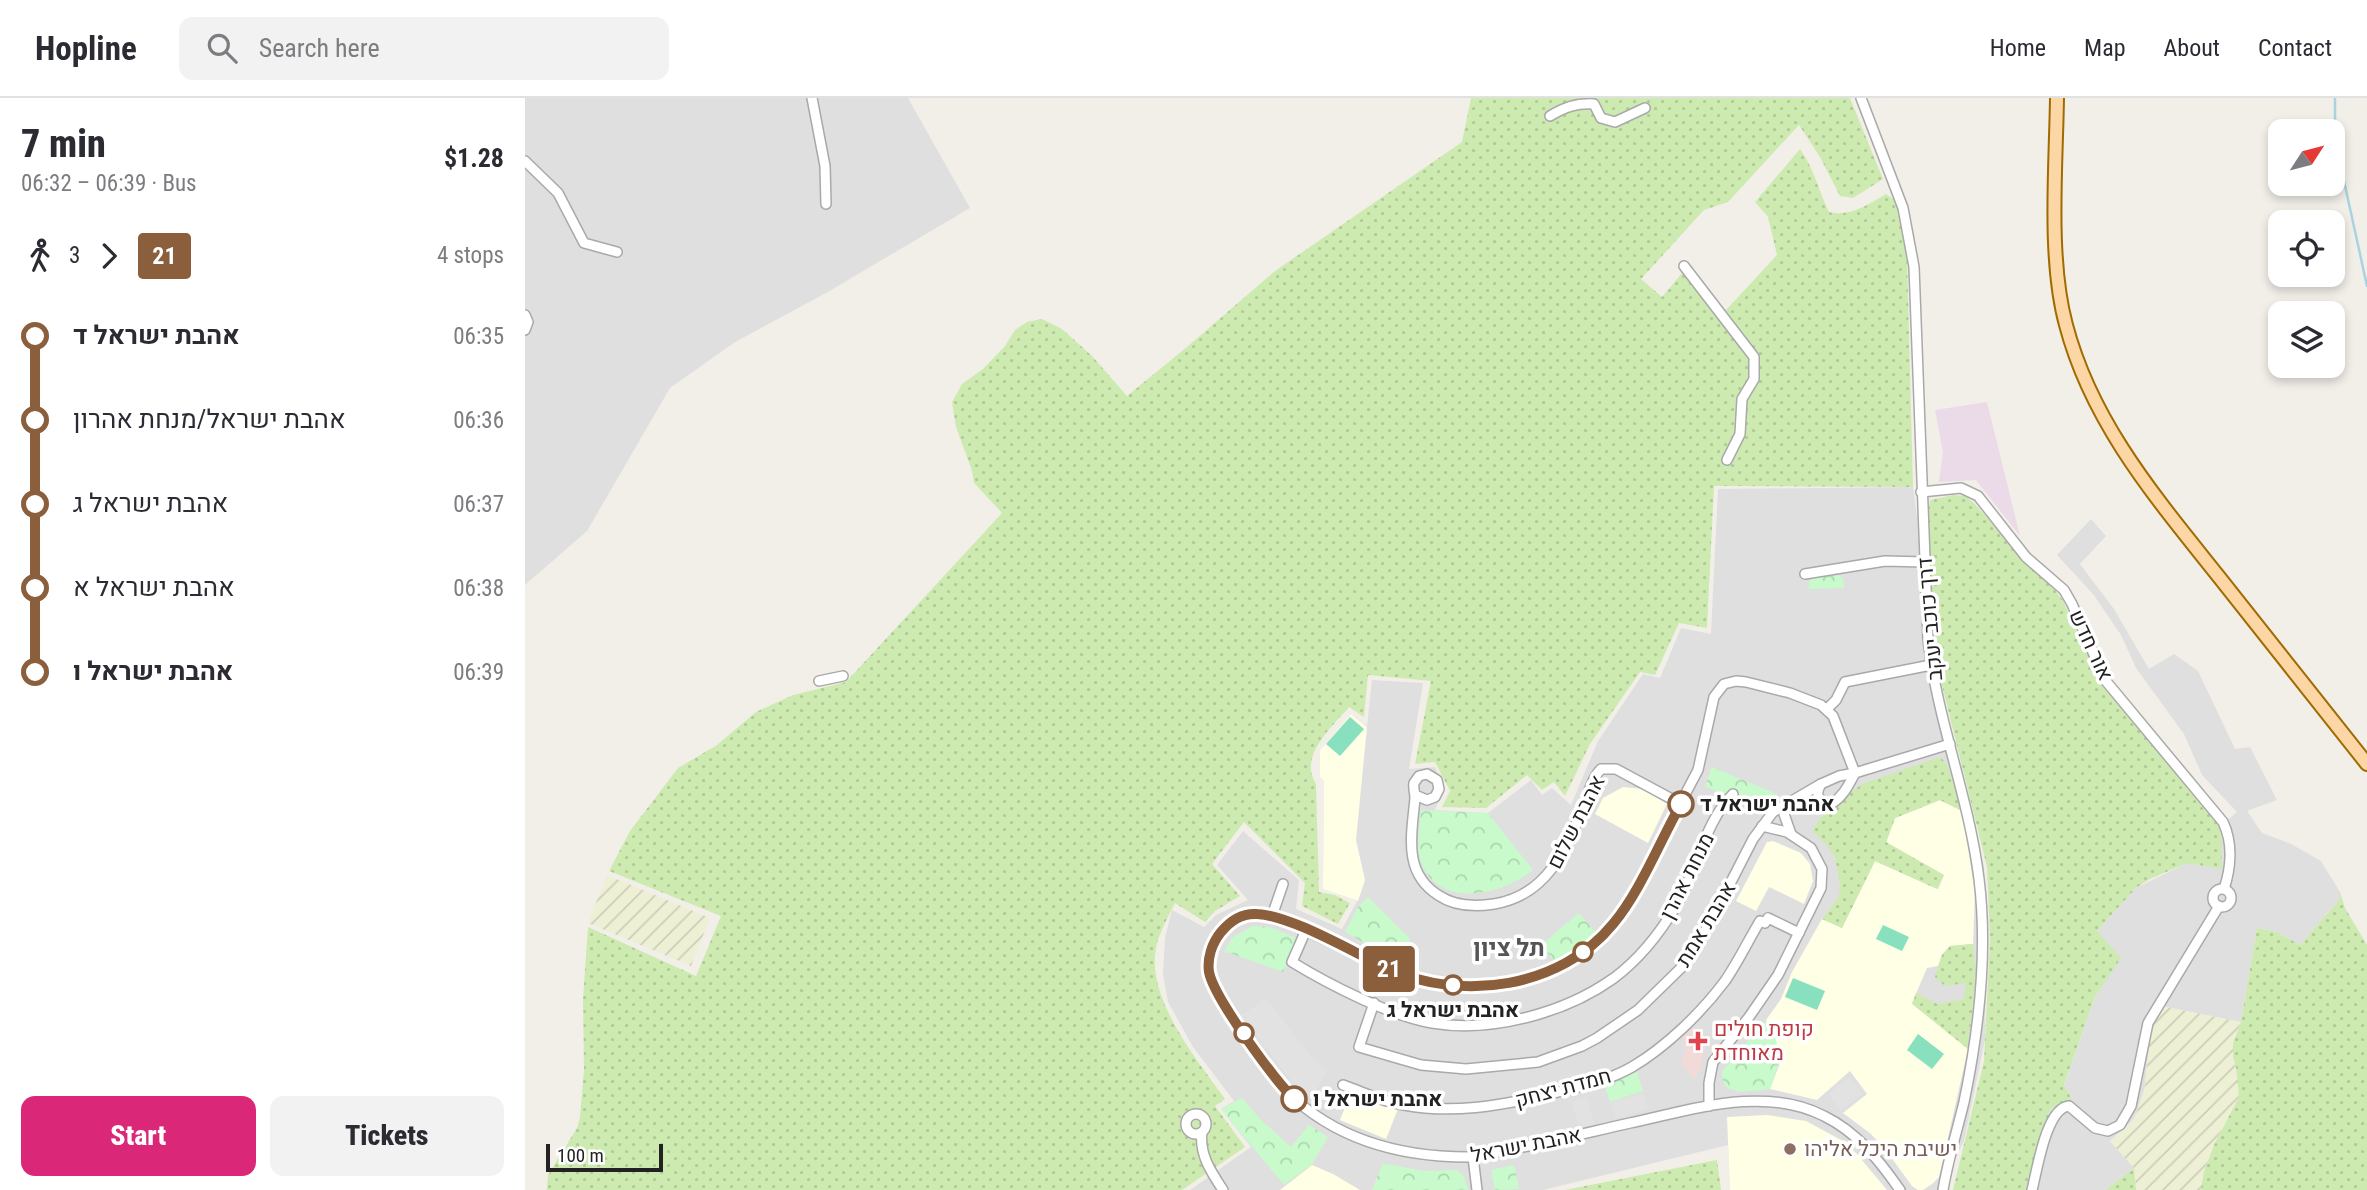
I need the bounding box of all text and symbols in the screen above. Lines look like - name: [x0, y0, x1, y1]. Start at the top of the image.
- search box: [179, 17, 669, 80]
- text: Hopline: [35, 29, 137, 68]
- icon: search: [203, 29, 241, 67]
- text: Search here: [259, 33, 380, 63]
- text: Home: [1990, 34, 2046, 62]
- text: Map: [2084, 34, 2126, 62]
- text: About: [2164, 34, 2220, 62]
- text: Contact: [2258, 34, 2332, 62]
- north arrow: [2268, 119, 2345, 196]
- map controls: [2268, 119, 2345, 378]
- text: 7 min: [21, 122, 106, 166]
- text: $1.28: [444, 143, 504, 173]
- text: 06:32 – 06:39 · Bus: [21, 170, 197, 197]
- button: locate: [2268, 210, 2345, 287]
- icon: walk: [21, 237, 59, 275]
- icon: forward: [90, 237, 128, 275]
- text: 3: [69, 242, 80, 269]
- text: 21: [152, 242, 177, 270]
- text: 4 stops: [437, 242, 504, 269]
- button: layers: [2268, 301, 2345, 378]
- text: אהבת ישראל ד: [73, 320, 240, 350]
- text: 06:35: [453, 323, 504, 350]
- text: אהבת ישראל/מנחת אהרון: [73, 404, 346, 434]
- text: 06:36: [453, 407, 504, 434]
- text: אהבת ישראל ג: [73, 488, 228, 518]
- text: 06:37: [453, 491, 504, 518]
- street label: דרך כוכב יעקב: [1913, 556, 1947, 682]
- text: אהבת ישראל א: [73, 572, 235, 602]
- text: 06:38: [453, 575, 504, 602]
- street label: אור חדש: [2064, 606, 2118, 684]
- text: אהבת ישראל ו: [73, 656, 233, 686]
- text: 06:39: [453, 659, 504, 686]
- street label: אהבת שלום: [1542, 771, 1610, 873]
- marker: אהבת ישראל ד: [1668, 791, 1694, 817]
- place label: אהבת ישראל ד: [1700, 792, 1835, 816]
- street label: מנחת אהרן: [1655, 829, 1719, 923]
- street label: אהבת אמת: [1671, 877, 1741, 971]
- district label: תל ציון: [1473, 934, 1545, 962]
- unlabelled marker: [1573, 942, 1593, 962]
- line badge: 21: [1357, 946, 1421, 992]
- text: 21: [1377, 955, 1401, 983]
- marker: אהבת ישראל ג: [1443, 975, 1463, 995]
- place label: אהבת ישראל ג: [1387, 998, 1519, 1022]
- place label: קופת חולים מאוחדת: [1714, 1017, 1814, 1065]
- unlabelled marker: [1234, 1023, 1254, 1043]
- marker: קופת חולים מאוחדת: [1688, 1031, 1708, 1051]
- street label: חמדת יצחק: [1512, 1064, 1614, 1112]
- marker: אהבת ישראל ו: [1281, 1086, 1307, 1112]
- place label: אהבת ישראל ו: [1313, 1087, 1442, 1111]
- button: Start: [21, 1096, 256, 1176]
- button: Tickets: [270, 1096, 504, 1176]
- street label: אהבת ישראל: [1469, 1122, 1583, 1168]
- place label: ישיבת היכל אליהו: [1804, 1137, 1957, 1161]
- scale bar: [546, 1141, 663, 1173]
- marker: ישיבת היכל אליהו: [1782, 1141, 1798, 1157]
- text: 100 m: [557, 1144, 604, 1167]

